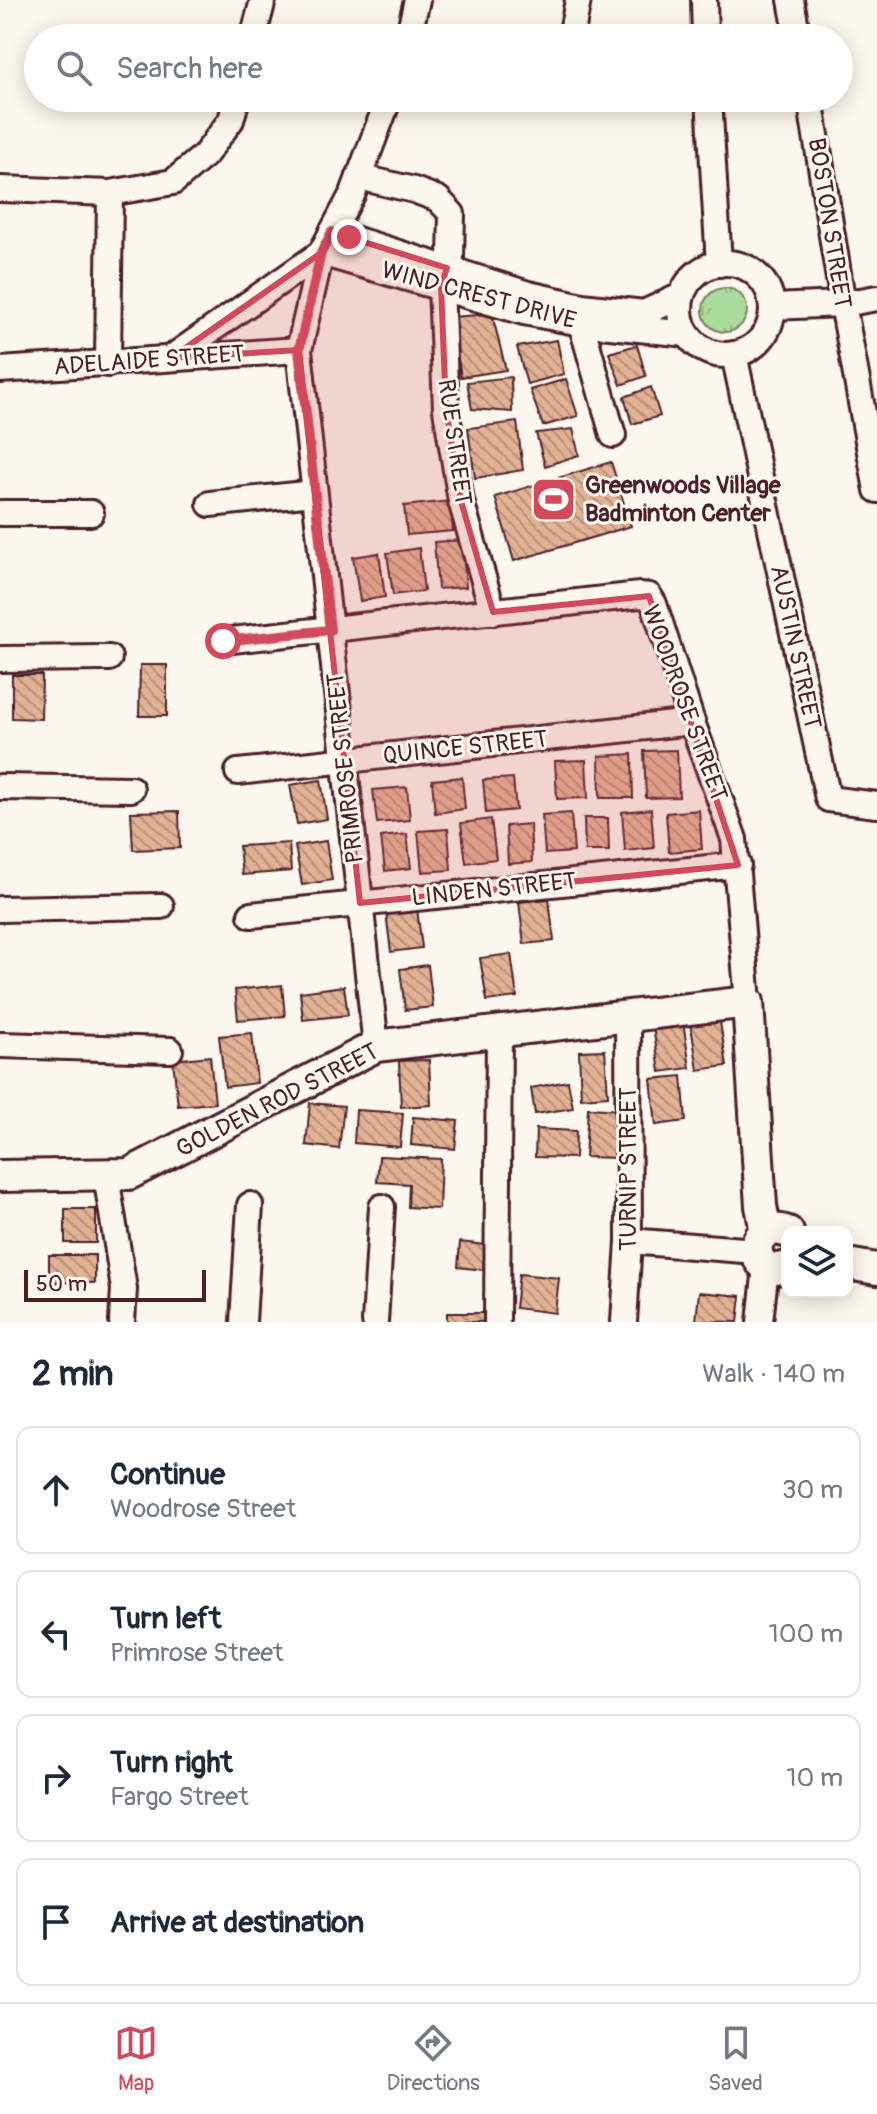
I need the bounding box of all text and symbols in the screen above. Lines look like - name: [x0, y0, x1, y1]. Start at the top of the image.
- search box: [24, 24, 853, 112]
- icon: search: [52, 46, 96, 90]
- text: Search here: [116, 50, 263, 87]
- street label: BOSTON STREET: [802, 136, 857, 310]
- route end: [331, 219, 367, 255]
- street label: WIND CREST DRIVE: [379, 256, 579, 335]
- street label: ADELAIDE STREET: [53, 339, 245, 382]
- street label: RUE STREET: [431, 377, 478, 507]
- place label: Greenwoods Village Badminton Center: [585, 471, 782, 528]
- sports icon: Greenwoods Village Badminton Center: [530, 475, 578, 523]
- street label: AUSTIN STREET: [764, 563, 827, 732]
- street label: WOODROSE STREET: [636, 601, 733, 805]
- route start: [205, 623, 241, 659]
- street label: PRIMROSE STREET: [321, 671, 370, 865]
- street label: QUINCE STREET: [381, 724, 549, 771]
- street label: LINDEN STREET: [410, 866, 578, 913]
- street label: GOLDEN ROD STREET: [171, 1037, 383, 1164]
- street label: TURNIP STREET: [614, 1087, 643, 1251]
- map controls: [781, 1226, 853, 1298]
- button: layers: [781, 1226, 853, 1298]
- scale bar: [24, 1266, 206, 1302]
- text: 50 m: [36, 1270, 87, 1298]
- text: 2 min: [32, 1353, 114, 1396]
- text: Walk · 140 m: [702, 1358, 845, 1390]
- text: Continue: [110, 1456, 225, 1493]
- icon: ahead: [34, 1468, 78, 1512]
- text: 30 m: [782, 1474, 843, 1506]
- text: Woodrose Street: [110, 1493, 296, 1525]
- text: Turn left: [110, 1600, 221, 1637]
- icon: left: [34, 1612, 78, 1656]
- text: 100 m: [769, 1618, 843, 1650]
- text: Primrose Street: [110, 1637, 284, 1669]
- text: Turn right: [110, 1744, 233, 1781]
- icon: right: [34, 1756, 78, 1800]
- text: 10 m: [786, 1762, 843, 1794]
- text: Fargo Street: [110, 1781, 249, 1813]
- icon: arrive: [34, 1900, 78, 1944]
- text: Arrive at destination: [110, 1904, 364, 1941]
- tab: Map: [114, 2021, 158, 2097]
- tab: Directions: [387, 2021, 480, 2097]
- tab: Saved: [708, 2021, 763, 2097]

